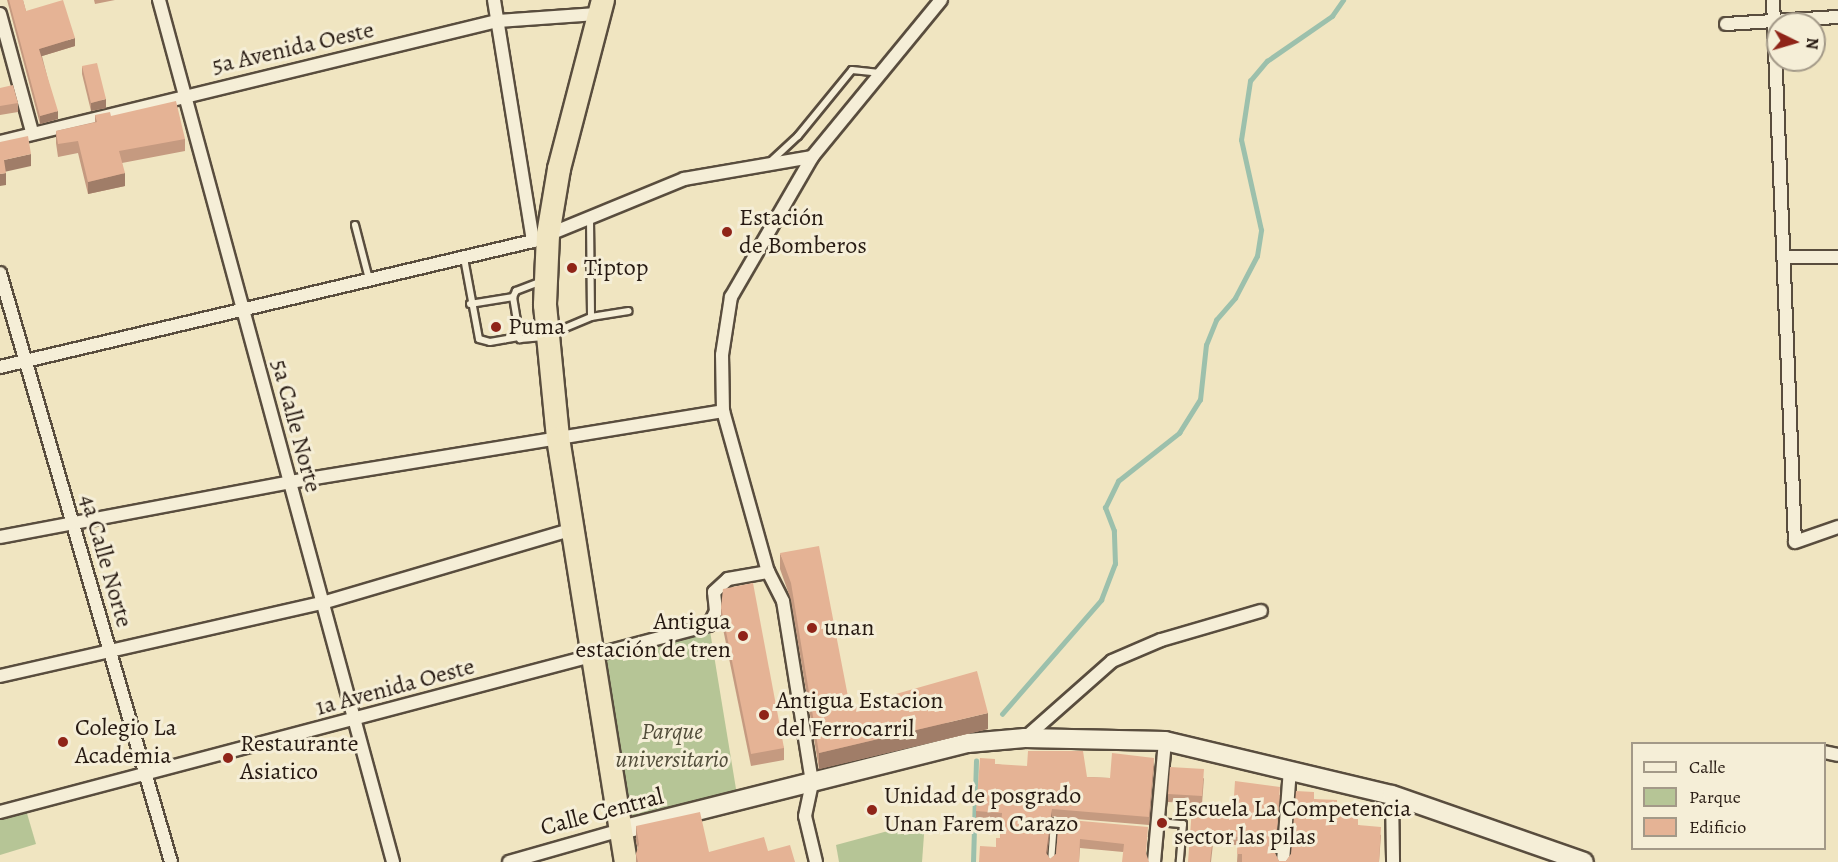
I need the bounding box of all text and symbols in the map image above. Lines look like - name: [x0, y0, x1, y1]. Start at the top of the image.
- north arrow: [1766, 12, 1826, 72]
- street label: 5a Avenida Oeste: [209, 15, 377, 81]
- text: N: [1800, 37, 1823, 50]
- place label: Estación de Bomberos: [739, 204, 867, 260]
- marker: Estación de Bomberos: [720, 225, 734, 239]
- place label: Tiptop: [584, 254, 648, 282]
- marker: Tiptop: [565, 261, 579, 275]
- place label: Puma: [508, 313, 565, 341]
- marker: Puma: [489, 320, 503, 334]
- street label: 5a Calle Norte: [264, 356, 328, 496]
- street label: 4a Calle Norte: [73, 491, 139, 631]
- place label: Antigua estación de tren: [576, 608, 731, 664]
- place label: unan: [824, 614, 874, 642]
- marker: unan: [805, 621, 819, 635]
- marker: Antigua estación de tren: [736, 629, 750, 643]
- street label: 1a Avenida Oeste: [312, 652, 478, 722]
- place label: Antigua Estacion del Ferrocarril: [776, 687, 943, 743]
- marker: Antigua Estacion del Ferrocarril: [757, 708, 771, 722]
- place label: Colegio La Academia: [75, 714, 177, 770]
- park label: Parque universitario: [615, 718, 729, 774]
- place label: Restaurante Asiatico: [240, 730, 358, 786]
- marker: Colegio La Academia: [56, 735, 70, 749]
- legend: [1631, 742, 1826, 850]
- marker: Restaurante Asiatico: [221, 751, 235, 765]
- text: Calle: [1689, 755, 1726, 779]
- street label: Calle Central: [538, 782, 666, 842]
- place label: Unidad de posgrado Unan Farem Carazo: [884, 782, 1081, 838]
- text: Parque: [1689, 785, 1741, 809]
- place label: Escuela La Competencia sector las pilas: [1174, 795, 1411, 851]
- marker: Unidad de posgrado Unan Farem Carazo: [865, 803, 879, 817]
- text: Edificio: [1689, 815, 1746, 839]
- marker: Escuela La Competencia sector las pilas: [1155, 816, 1169, 830]

